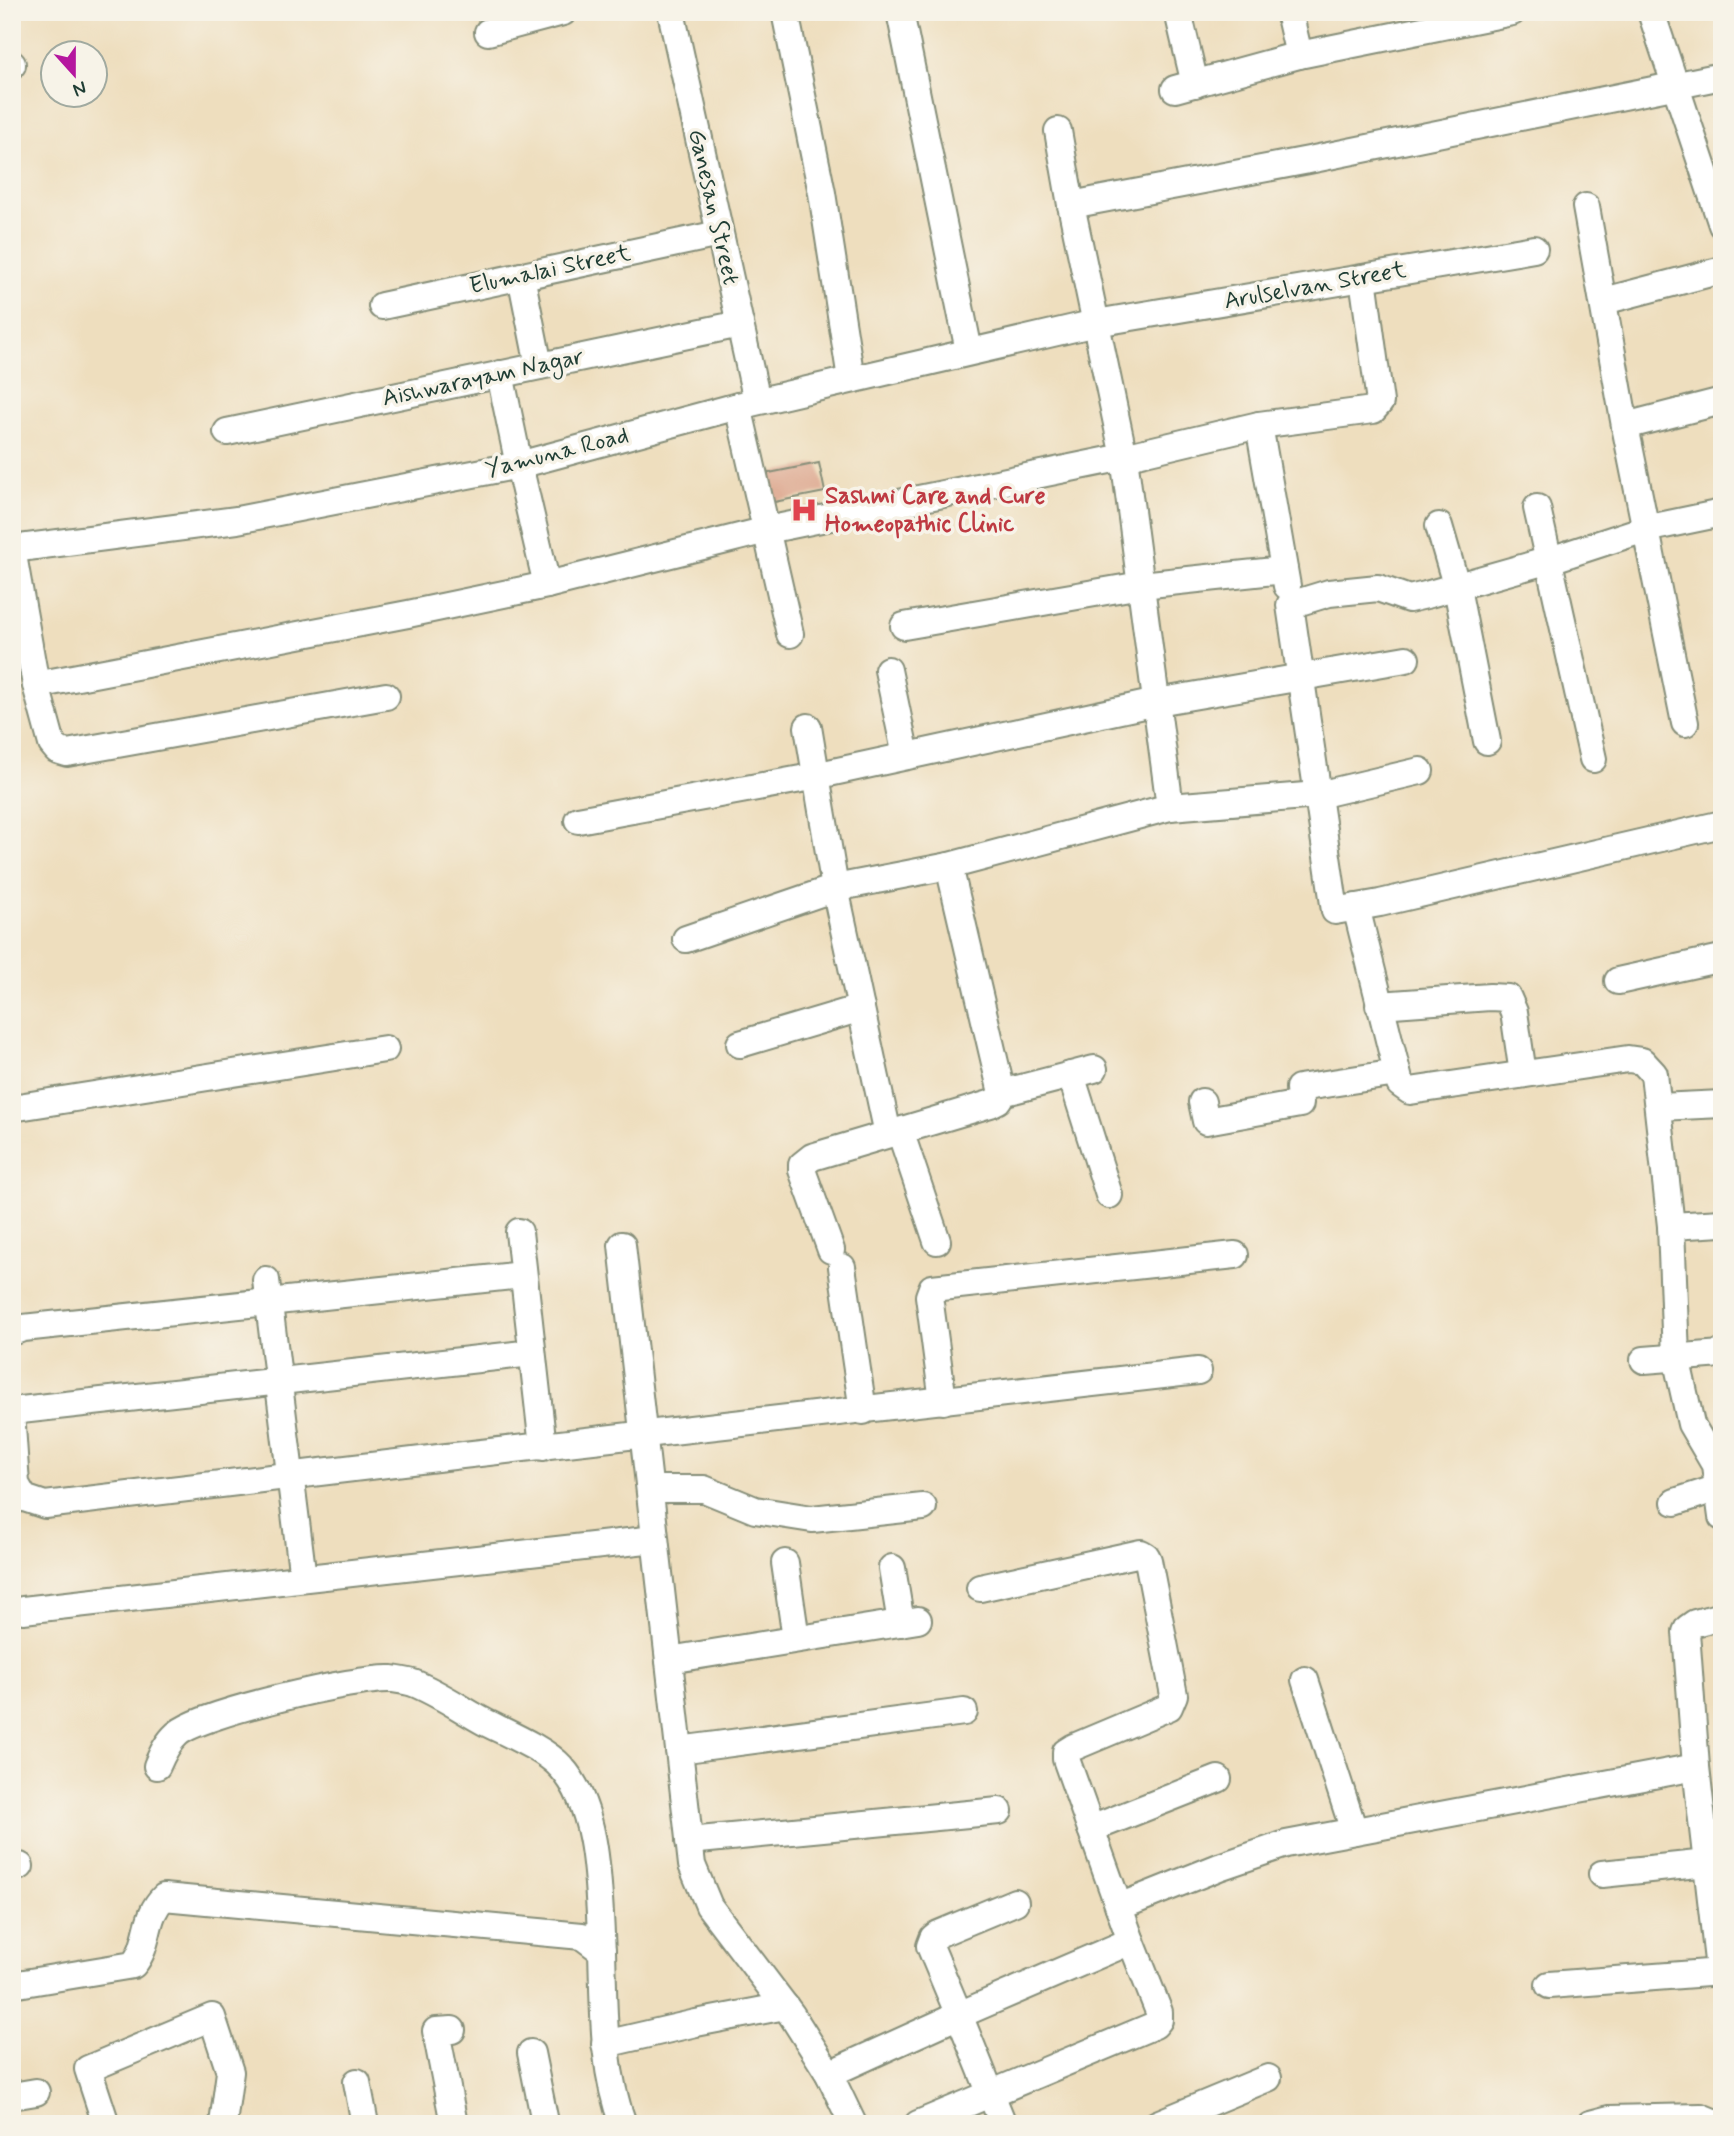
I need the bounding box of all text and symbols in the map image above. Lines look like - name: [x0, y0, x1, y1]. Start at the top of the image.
- north arrow: [38, 38, 108, 108]
- text: N: [69, 75, 90, 102]
- street label: Ganesan Street: [680, 126, 746, 288]
- street label: Elumalai Street: [467, 238, 633, 302]
- street label: Arulselvan Street: [1222, 255, 1408, 317]
- street label: Aishwarayam Nagar: [379, 341, 587, 416]
- street label: Yamuna Road: [482, 420, 632, 486]
- place label: Sashmi Care and Cure Homeopathic Clinic: [825, 481, 1046, 540]
- hospital icon: Sashmi Care and Cure Homeopathic Clinic: [789, 495, 819, 525]

